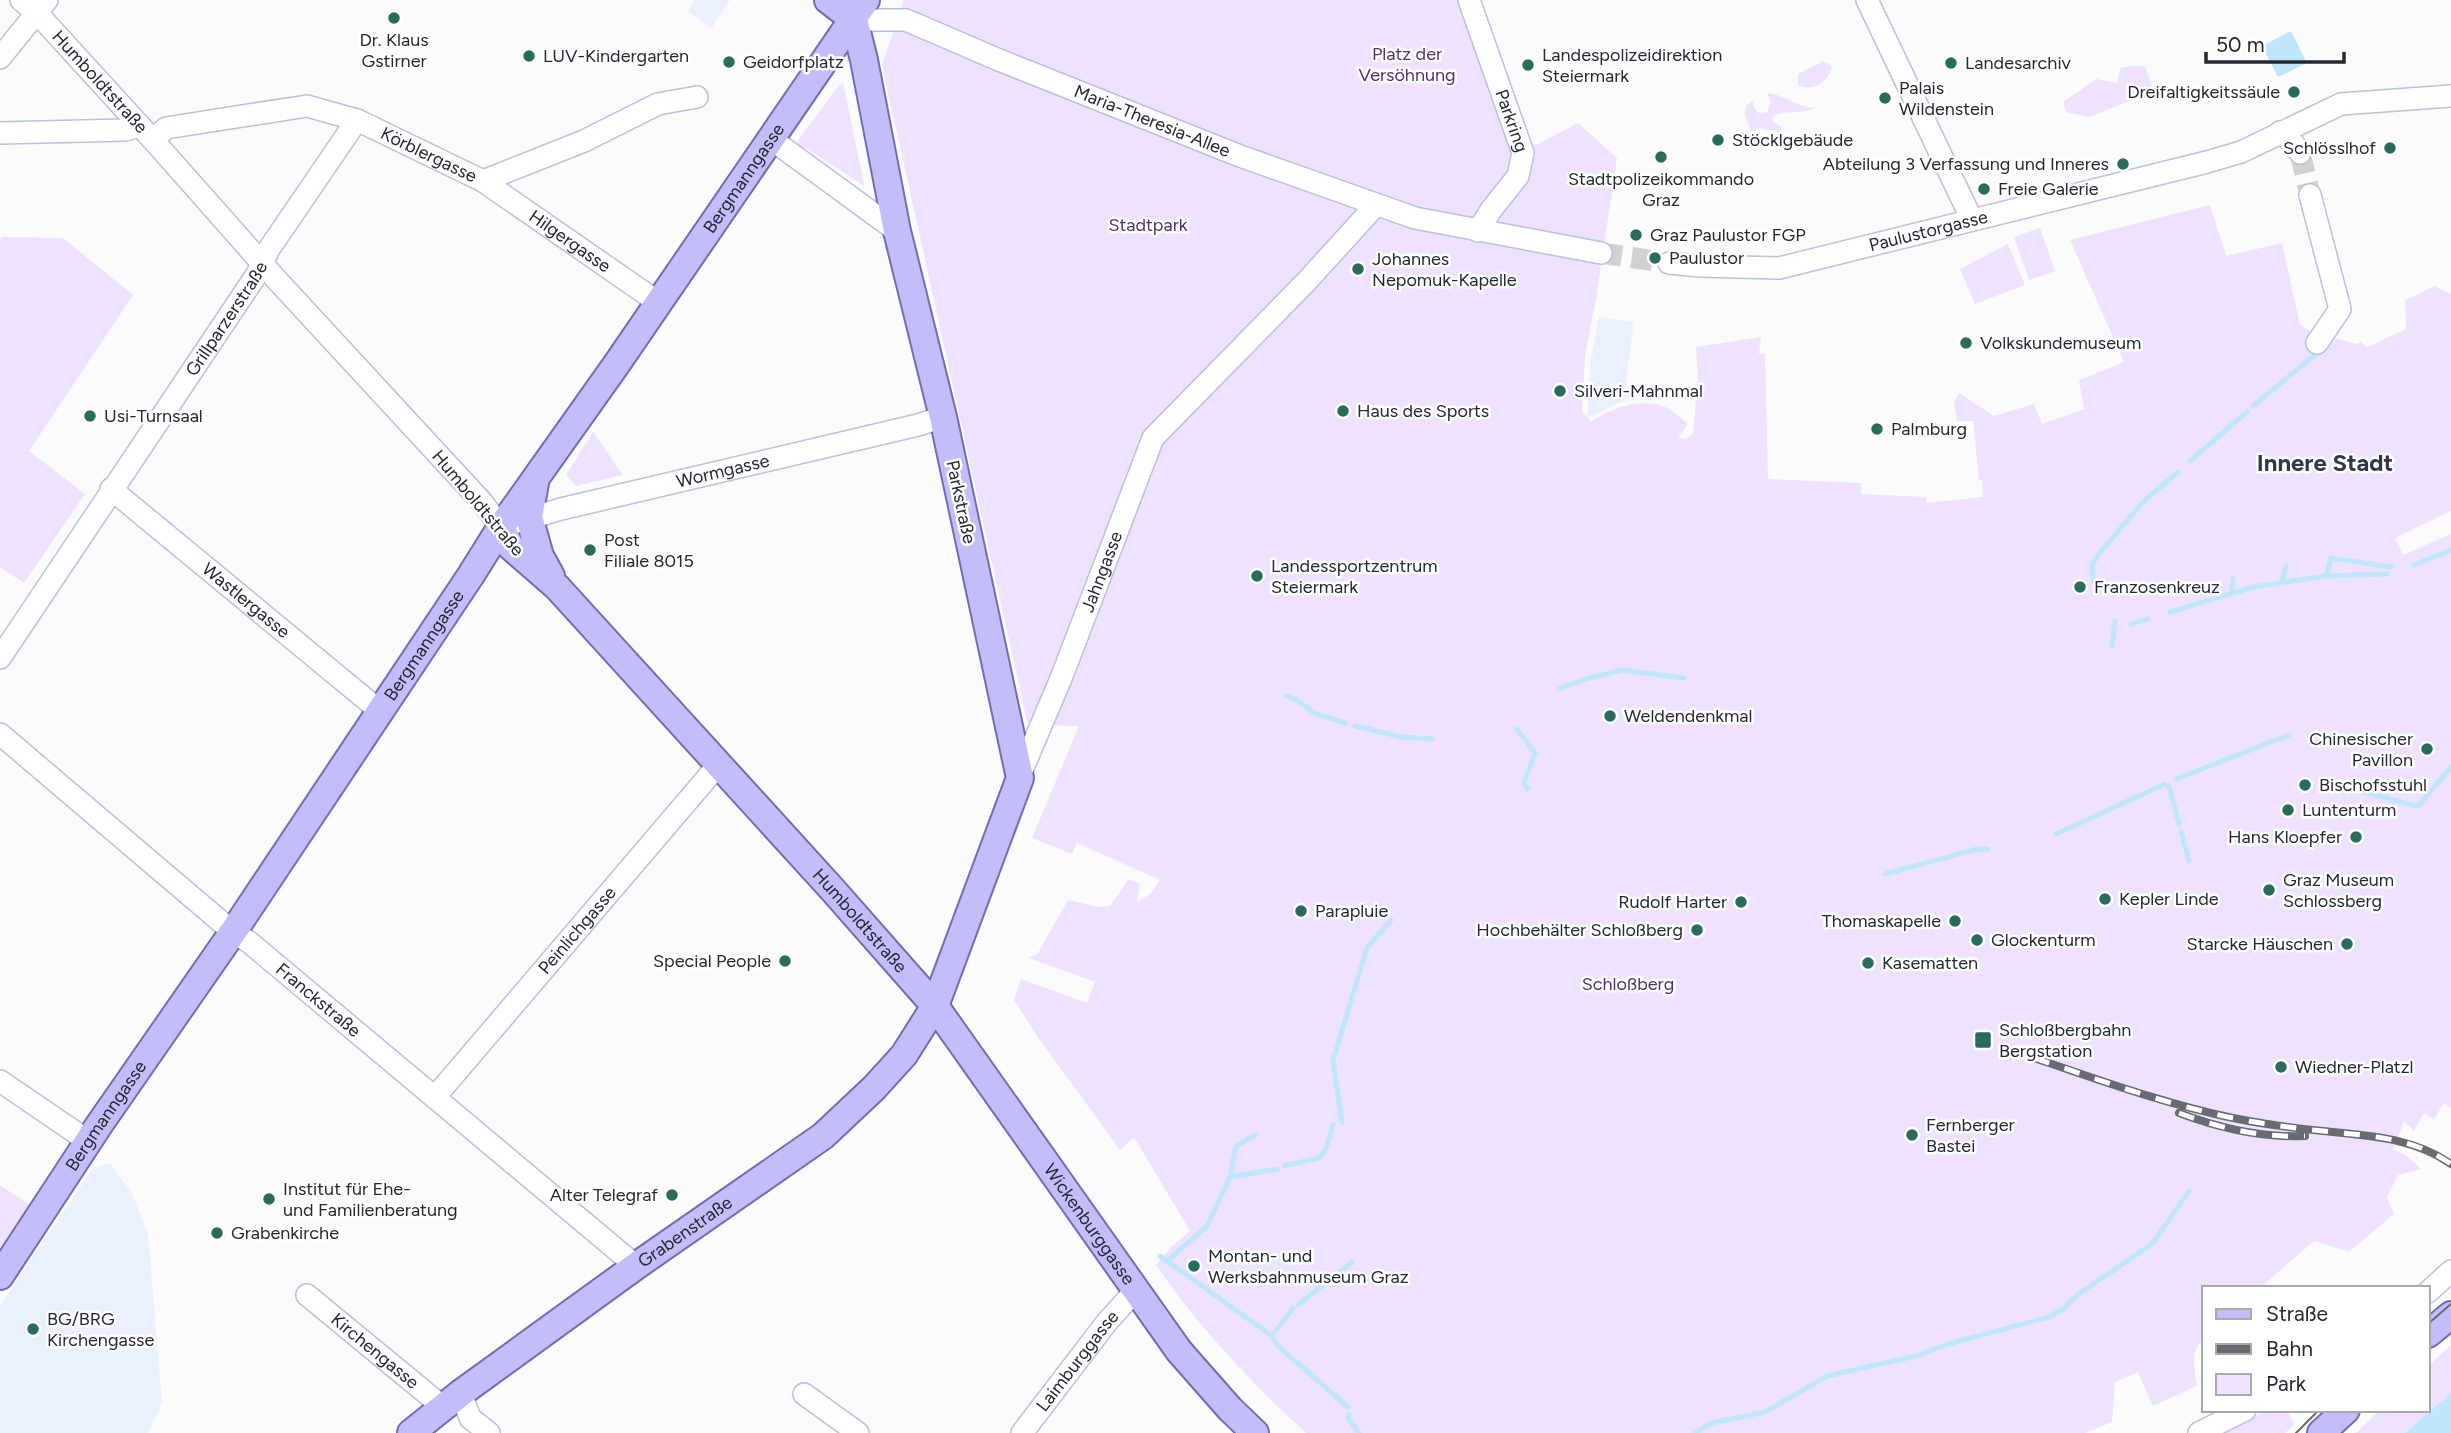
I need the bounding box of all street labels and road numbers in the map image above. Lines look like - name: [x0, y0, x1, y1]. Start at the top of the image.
- street label: Humboldtstraße: [47, 26, 153, 138]
- street label: Maria-Theresia-Allee: [1071, 80, 1233, 162]
- street label: Parkring: [1490, 86, 1533, 155]
- street label: Bergmanngasse: [698, 119, 789, 238]
- street label: Körblergasse: [377, 122, 481, 187]
- street label: Hilgergasse: [525, 205, 615, 277]
- street label: Paulustorgasse: [1867, 206, 1990, 256]
- street label: Grillparzerstraße: [181, 258, 272, 380]
- street label: Humboldtstraße: [427, 446, 529, 561]
- street label: Wormgasse: [674, 449, 772, 493]
- street label: Parkstraße: [941, 458, 981, 546]
- street label: Jahngasse: [1076, 528, 1127, 615]
- street label: Wastlergasse: [198, 558, 294, 643]
- street label: Bergmanngasse: [379, 586, 469, 705]
- street label: Humboldtstraße: [808, 864, 912, 977]
- street label: Peinlichgasse: [533, 882, 621, 979]
- street label: Franckstraße: [271, 958, 365, 1042]
- street label: Bergmanngasse: [61, 1056, 151, 1175]
- street label: Wickenburggasse: [1039, 1159, 1140, 1289]
- street label: Grabenstraße: [634, 1191, 737, 1272]
- street label: Laimburggasse: [1032, 1306, 1123, 1416]
- street label: Kirchengasse: [327, 1308, 423, 1394]

